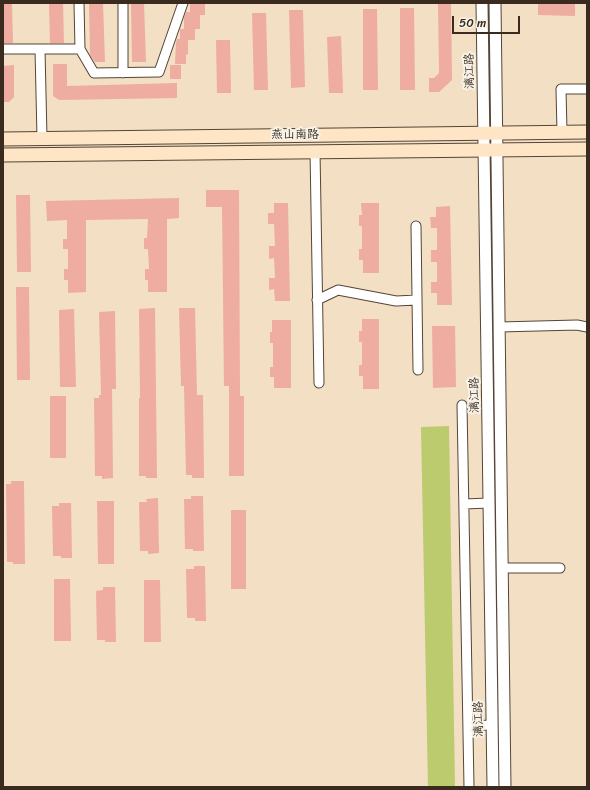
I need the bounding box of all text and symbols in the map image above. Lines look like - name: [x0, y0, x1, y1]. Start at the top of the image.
- scale bar: [454, 8, 522, 34]
- text: 50 m: [459, 12, 486, 34]
- street label: 漓江路: [462, 53, 478, 89]
- street label: 燕山南路: [271, 128, 319, 142]
- street label: 漓江路: [467, 377, 483, 413]
- street label: 漓江路: [471, 701, 487, 737]

